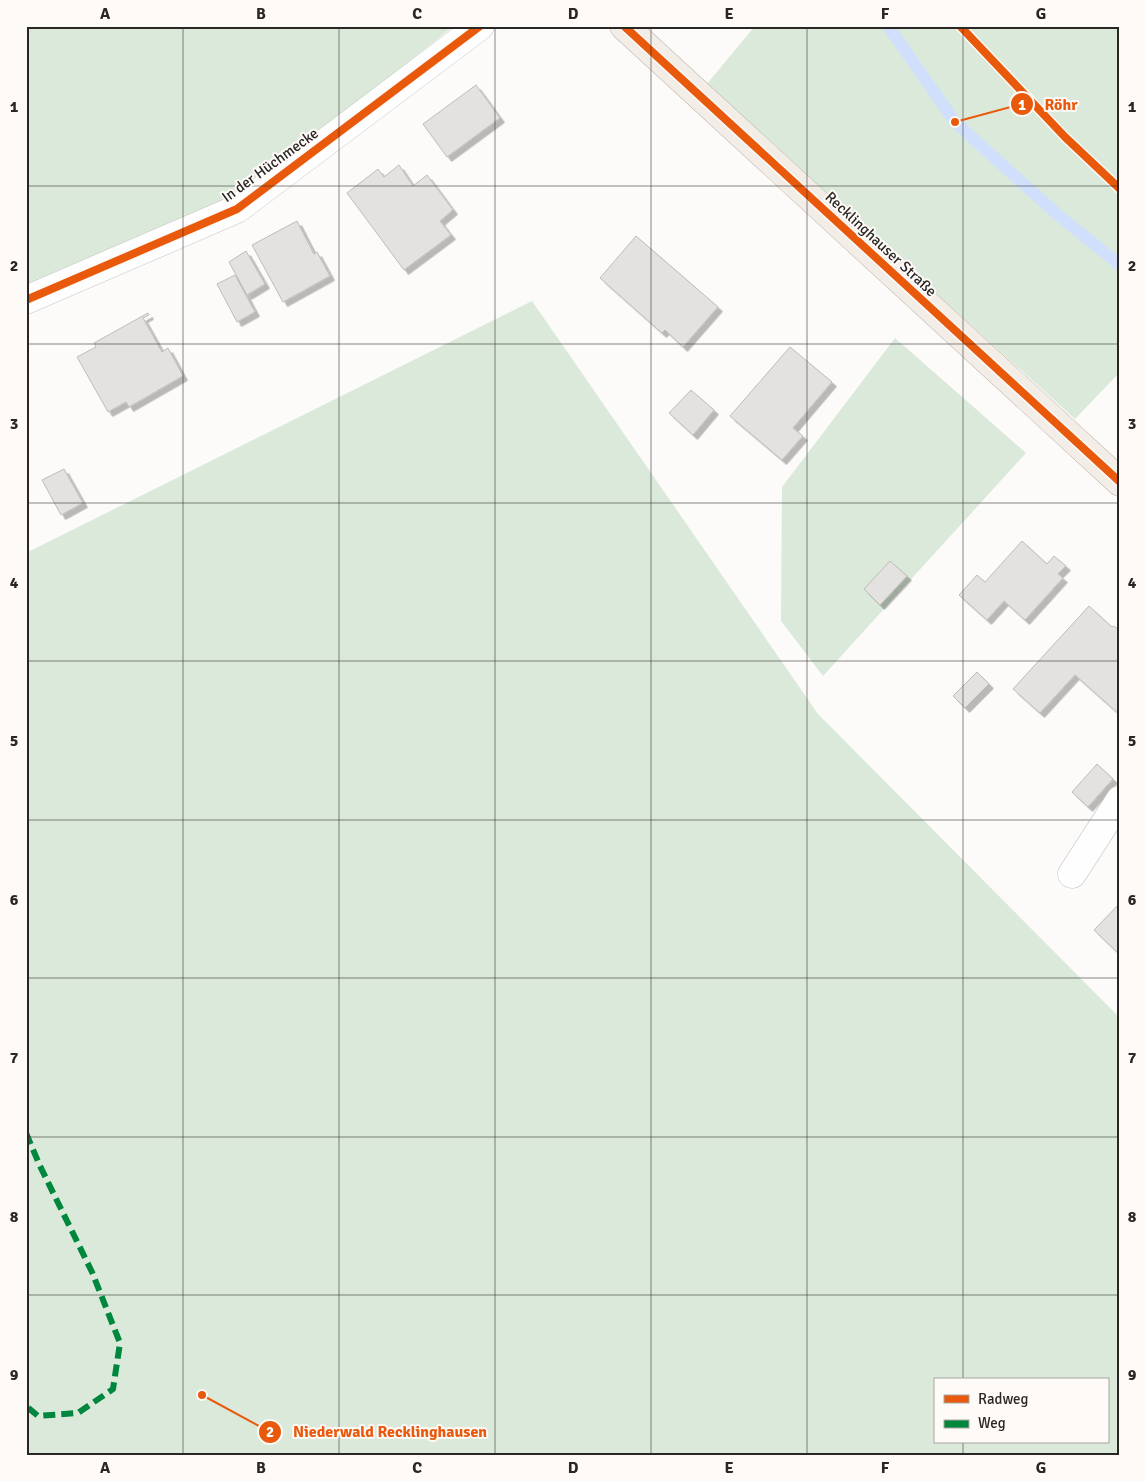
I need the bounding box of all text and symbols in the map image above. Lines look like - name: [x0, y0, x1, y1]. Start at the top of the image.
- text: A: [100, 4, 111, 24]
- text: B: [256, 4, 266, 24]
- text: C: [412, 4, 422, 24]
- text: D: [568, 4, 579, 24]
- text: E: [724, 4, 734, 24]
- text: F: [881, 4, 890, 24]
- text: G: [1036, 4, 1046, 24]
- callout: Röhr: [1010, 89, 1088, 120]
- text: Röhr: [1045, 95, 1078, 115]
- text: 1: [1018, 96, 1026, 114]
- text: 1: [10, 97, 19, 117]
- text: 1: [1128, 97, 1137, 117]
- street label: In der Hüchmecke: [218, 124, 322, 206]
- street label: Recklinghauser Straße: [822, 188, 940, 300]
- text: 2: [10, 256, 18, 276]
- text: 2: [1128, 256, 1136, 276]
- text: 3: [10, 414, 18, 434]
- text: 3: [1128, 414, 1136, 434]
- text: 4: [10, 573, 19, 593]
- text: 4: [1128, 573, 1137, 593]
- text: 5: [10, 731, 18, 751]
- text: 5: [1128, 731, 1136, 751]
- text: 6: [10, 890, 19, 910]
- text: 6: [1128, 890, 1137, 910]
- text: 7: [10, 1048, 19, 1068]
- text: 7: [1128, 1048, 1137, 1068]
- text: 8: [10, 1207, 19, 1227]
- text: 8: [1128, 1207, 1137, 1227]
- text: 9: [10, 1365, 19, 1385]
- text: 9: [1128, 1365, 1137, 1385]
- legend: [934, 1378, 1108, 1444]
- text: Radweg: [978, 1390, 1029, 1408]
- text: Weg: [978, 1414, 1006, 1432]
- callout: Niederwald Recklinghausen: [258, 1416, 497, 1447]
- text: Niederwald Recklinghausen: [293, 1422, 487, 1442]
- text: 2: [266, 1423, 274, 1441]
- text: A: [100, 1458, 111, 1478]
- text: B: [256, 1458, 266, 1478]
- text: C: [412, 1458, 422, 1478]
- text: D: [568, 1458, 579, 1478]
- text: E: [724, 1458, 734, 1478]
- text: F: [881, 1458, 890, 1478]
- text: G: [1036, 1458, 1046, 1478]

